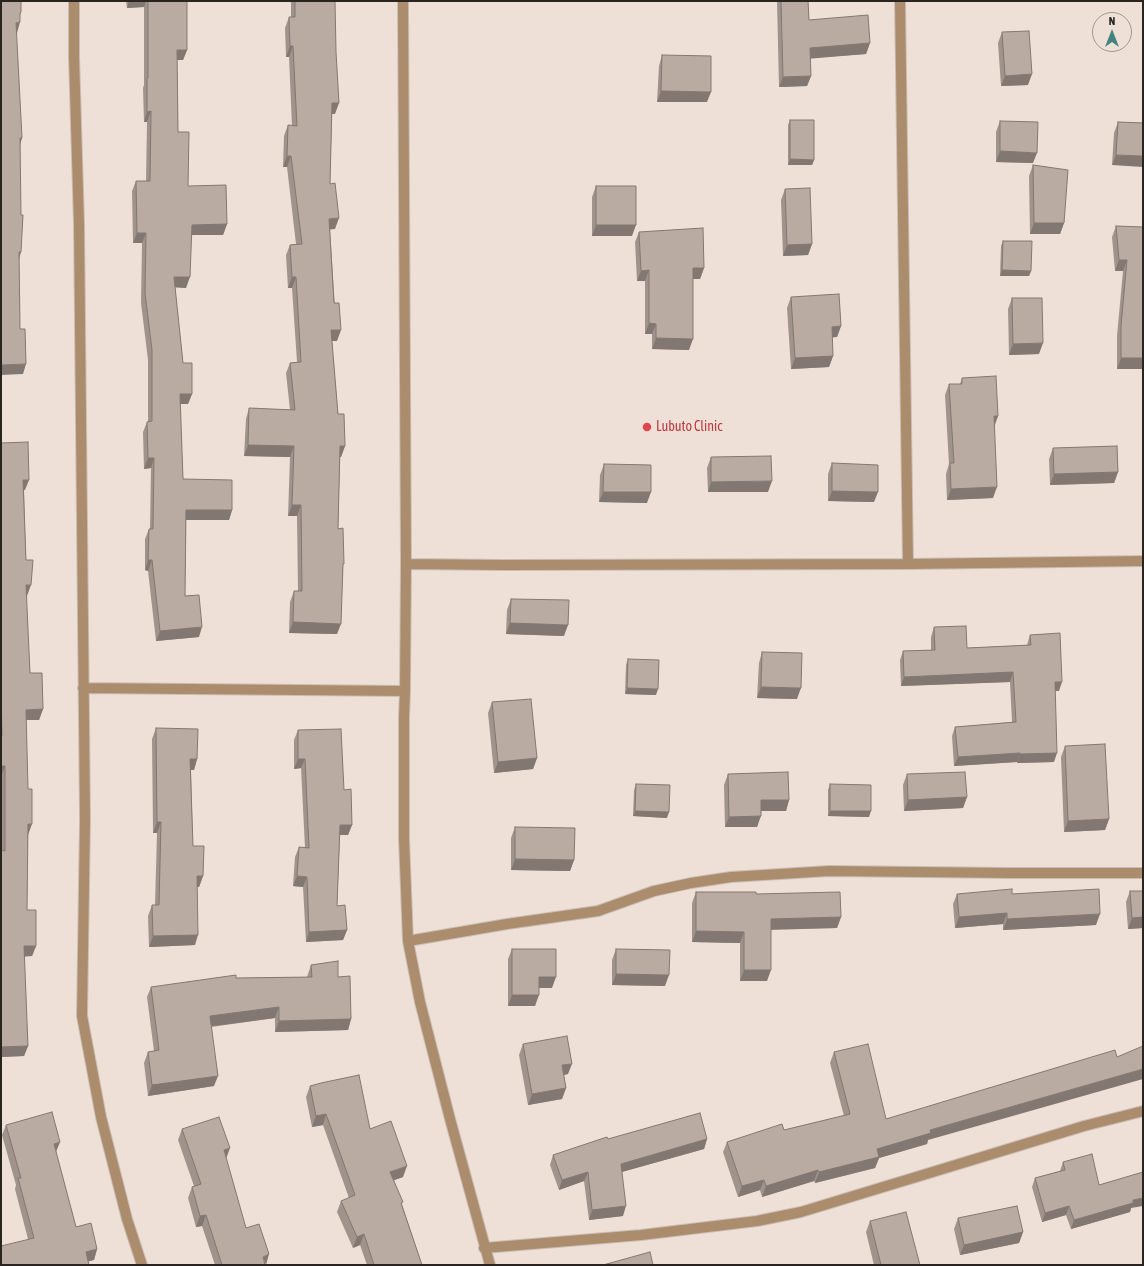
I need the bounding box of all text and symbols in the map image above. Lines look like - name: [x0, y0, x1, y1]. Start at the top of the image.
- north arrow: [1092, 12, 1132, 52]
- text: N: [1109, 15, 1115, 27]
- place label: Lubuto Clinic: [656, 419, 722, 435]
- marker: Lubuto Clinic: [641, 421, 653, 433]

